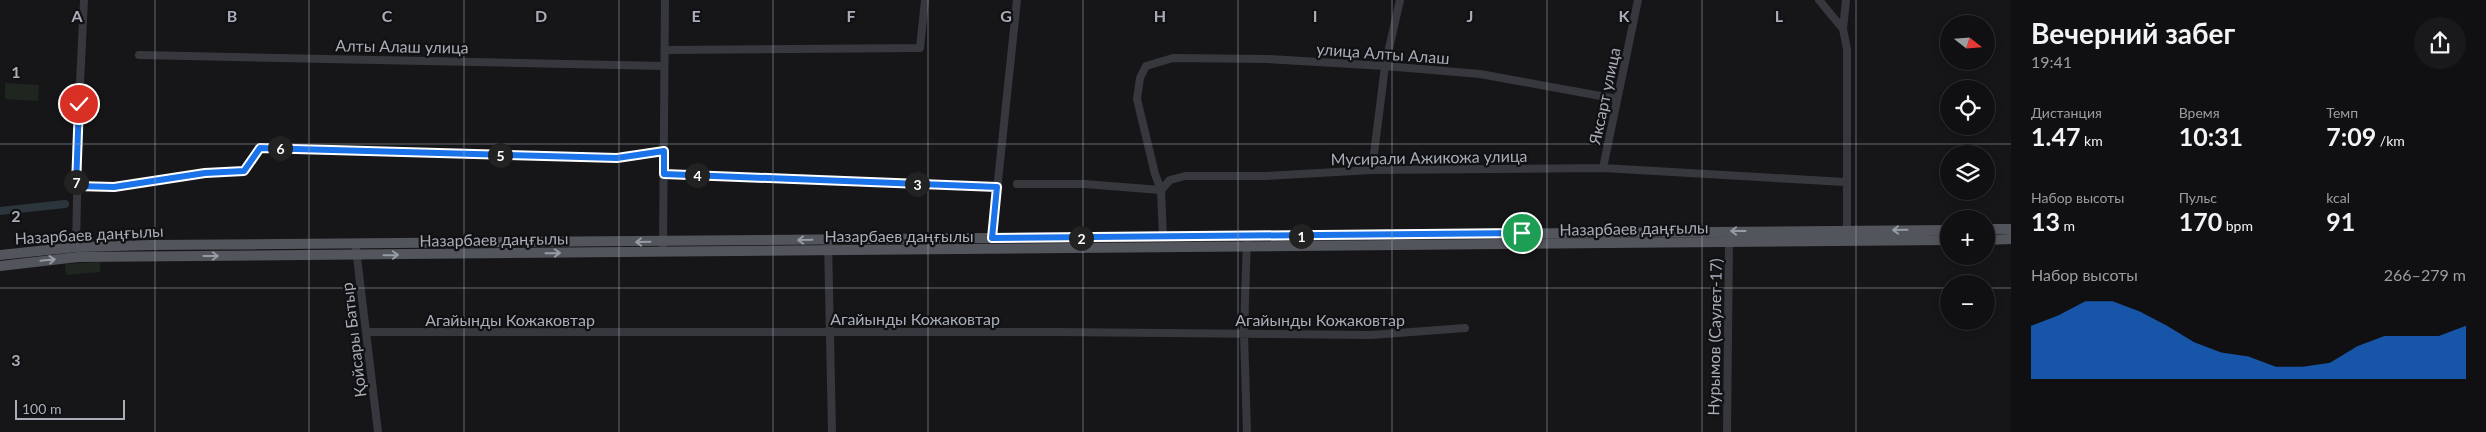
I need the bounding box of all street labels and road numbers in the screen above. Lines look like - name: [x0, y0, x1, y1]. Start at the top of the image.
- street label: Алты Алаш улица: [335, 35, 469, 57]
- street label: улица Алты Алаш: [1316, 39, 1450, 67]
- street label: Яксарт улица: [1584, 46, 1624, 147]
- street label: Мусирали Ажикожа улица: [1330, 146, 1528, 168]
- street label: Назарбаев даңғылы: [1559, 217, 1709, 239]
- street label: Назарбаев даңғылы: [14, 221, 164, 247]
- street label: Назарбаев даңғылы: [824, 226, 974, 245]
- street label: Назарбаев даңғылы: [419, 228, 569, 250]
- street label: Нурымов (Саулет-17): [1703, 258, 1725, 416]
- street label: Қойсары Батыр: [337, 281, 369, 398]
- street label: Агайынды Кожаковтар: [830, 309, 1000, 328]
- street label: Агайынды Кожаковтар: [425, 310, 595, 329]
- street label: Агайынды Кожаковтар: [1235, 310, 1405, 329]

